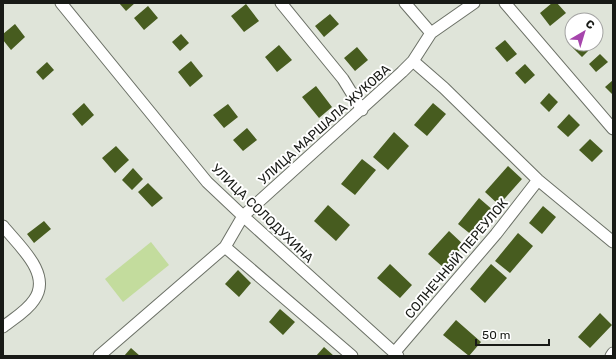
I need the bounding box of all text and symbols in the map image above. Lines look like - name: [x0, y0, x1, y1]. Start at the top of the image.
- north arrow: [564, 12, 604, 52]
- text: С: [583, 17, 597, 32]
- street label: УЛИЦА МАРШАЛА ЖУКОВА: [256, 61, 393, 187]
- street label: УЛИЦА СОЛОДУХИНА: [209, 161, 317, 266]
- street label: СОЛНЕЧНЫЙ ПЕРЕУЛОК: [402, 195, 511, 321]
- scale bar: [476, 321, 549, 347]
- text: 50 m: [482, 328, 510, 342]

